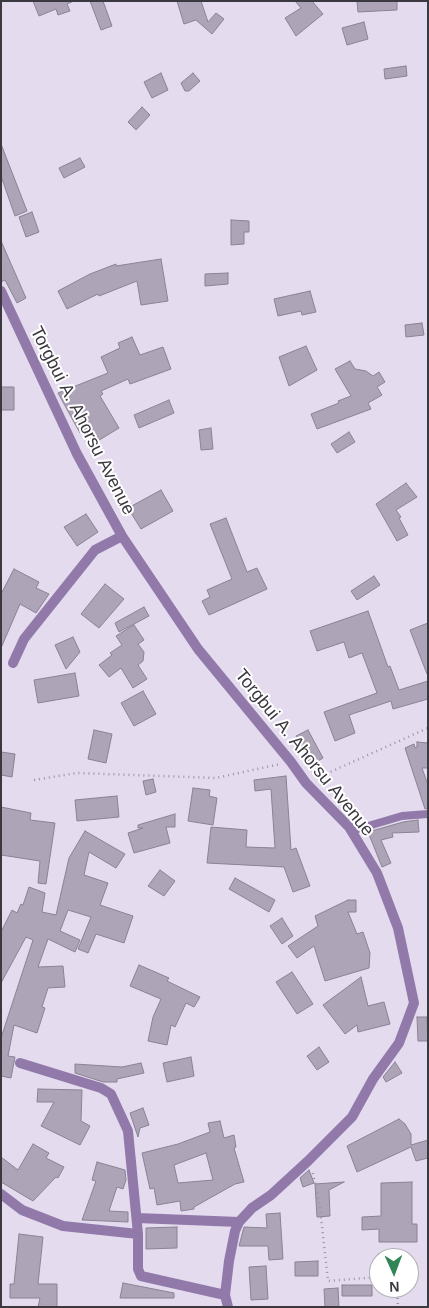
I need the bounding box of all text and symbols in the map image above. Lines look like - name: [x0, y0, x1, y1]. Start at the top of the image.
- street label: Torgbui A. Ahorsu Avenue: [25, 323, 139, 519]
- street label: Torgbui A. Ahorsu Avenue: [230, 665, 378, 841]
- north arrow: [369, 1248, 419, 1298]
- text: N: [389, 1279, 400, 1295]

